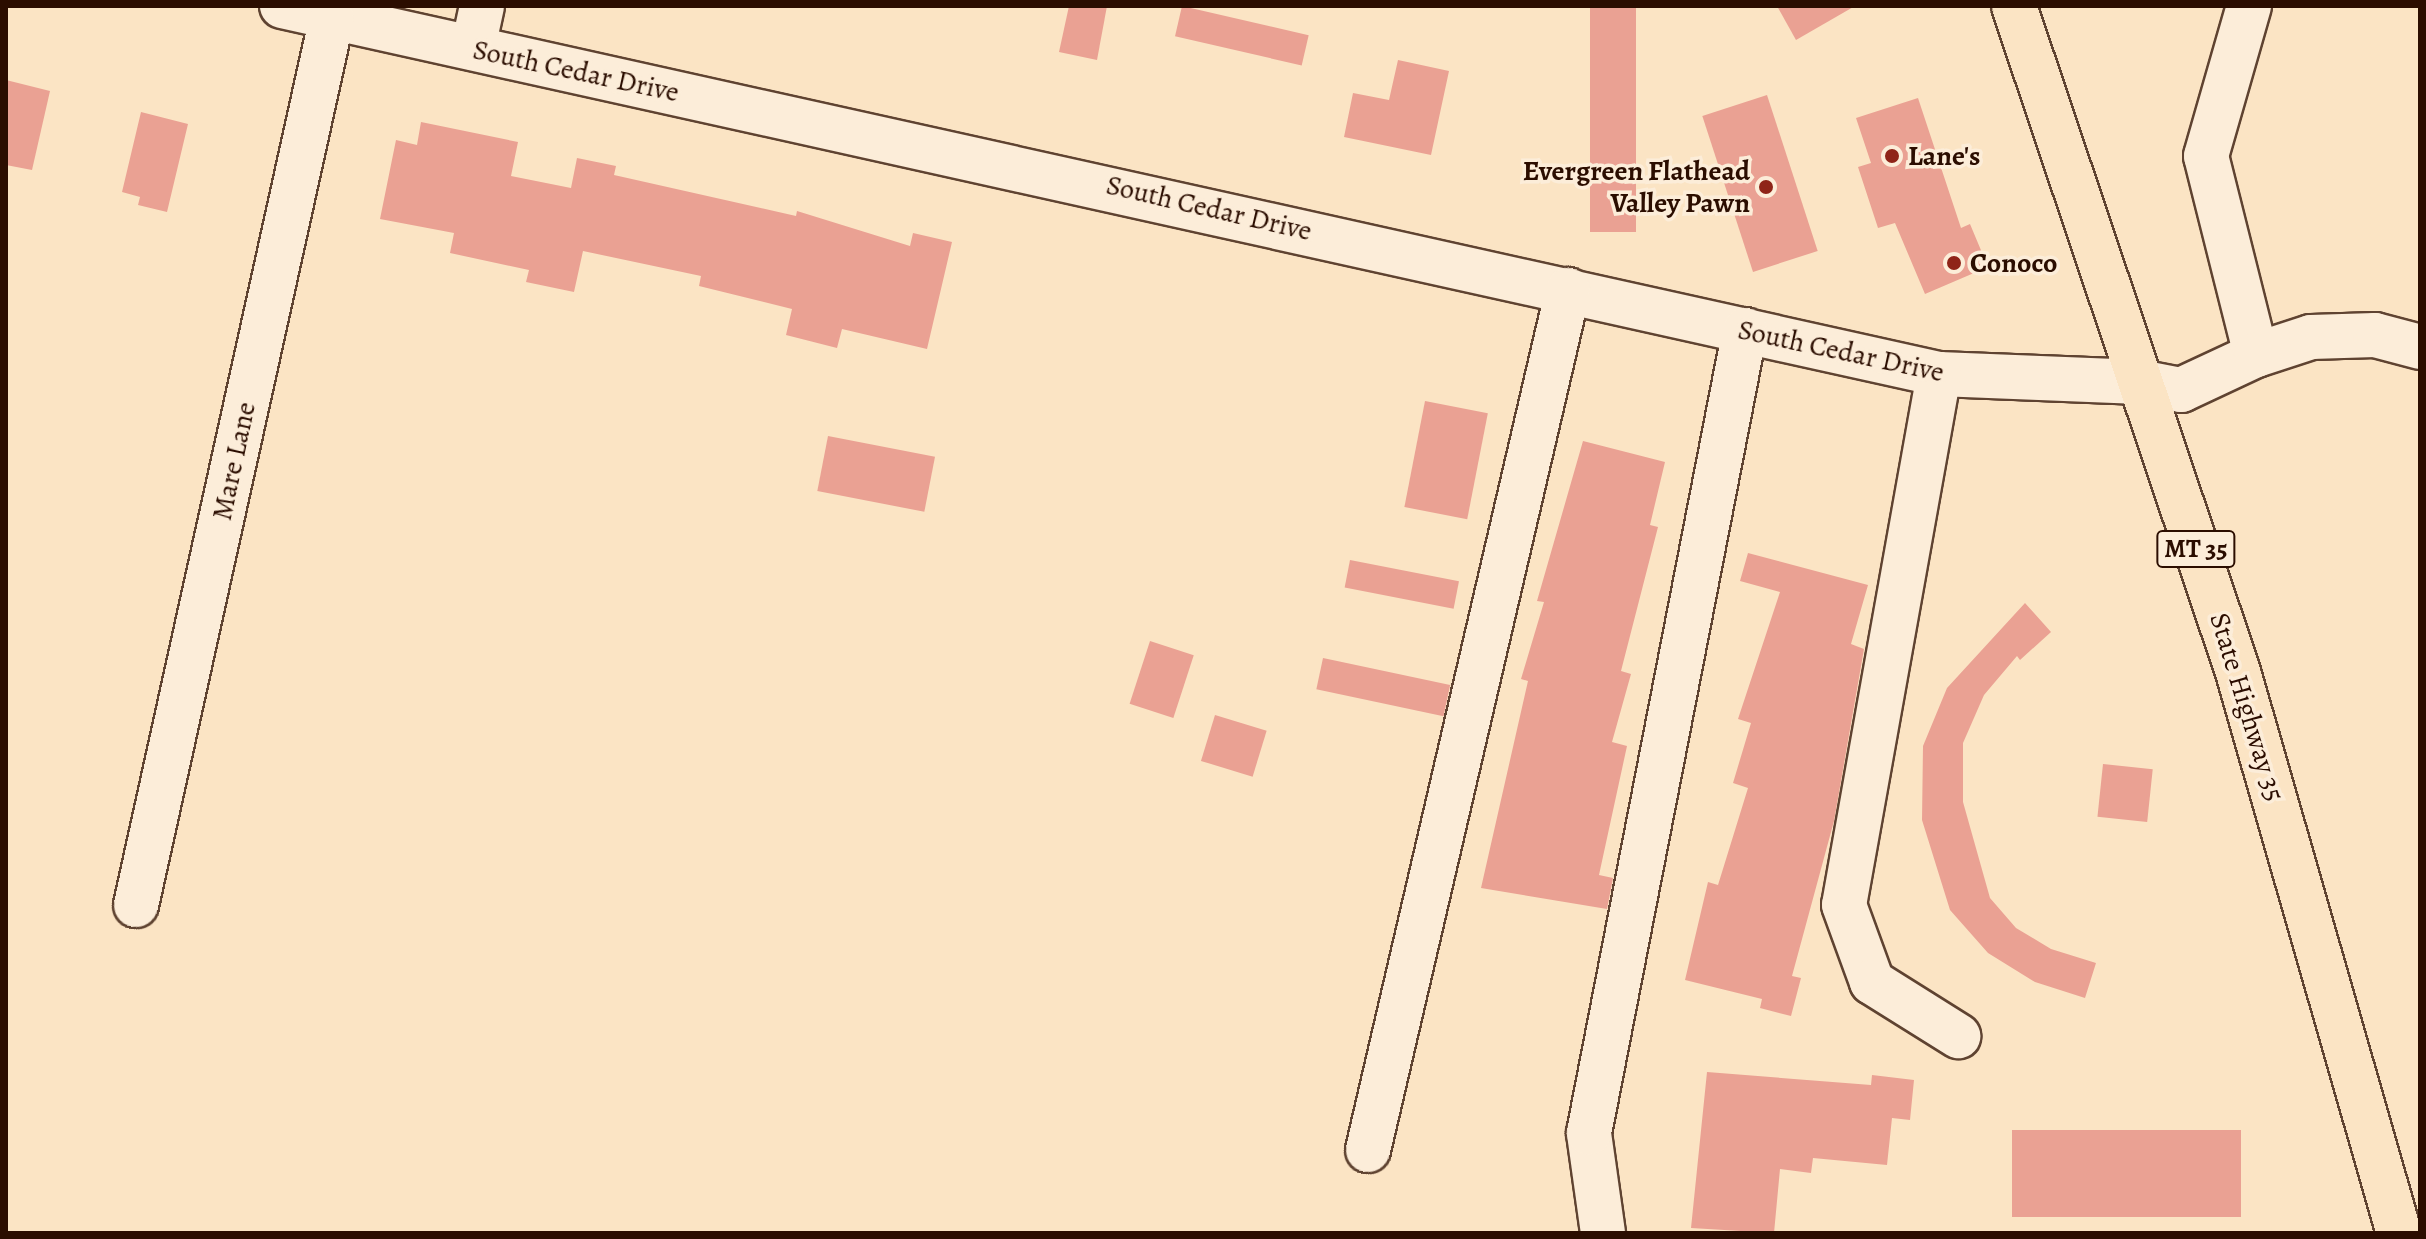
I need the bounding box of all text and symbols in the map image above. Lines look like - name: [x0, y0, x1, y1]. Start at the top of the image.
- street label: South Cedar Drive: [470, 33, 682, 109]
- place label: Lane's: [1908, 139, 1980, 173]
- marker: Lane's: [1883, 147, 1901, 165]
- place label: Evergreen Flathead Valley Pawn: [1523, 154, 1750, 220]
- street label: South Cedar Drive: [1103, 168, 1315, 248]
- marker: Evergreen Flathead Valley Pawn: [1757, 178, 1775, 196]
- place label: Conoco: [1970, 246, 2058, 280]
- marker: Conoco: [1945, 254, 1963, 272]
- street label: South Cedar Drive: [1735, 313, 1947, 389]
- street label: Mare Lane: [205, 399, 263, 523]
- road number: MT 35: [2156, 527, 2236, 571]
- street label: State Highway 35: [2202, 609, 2292, 805]

